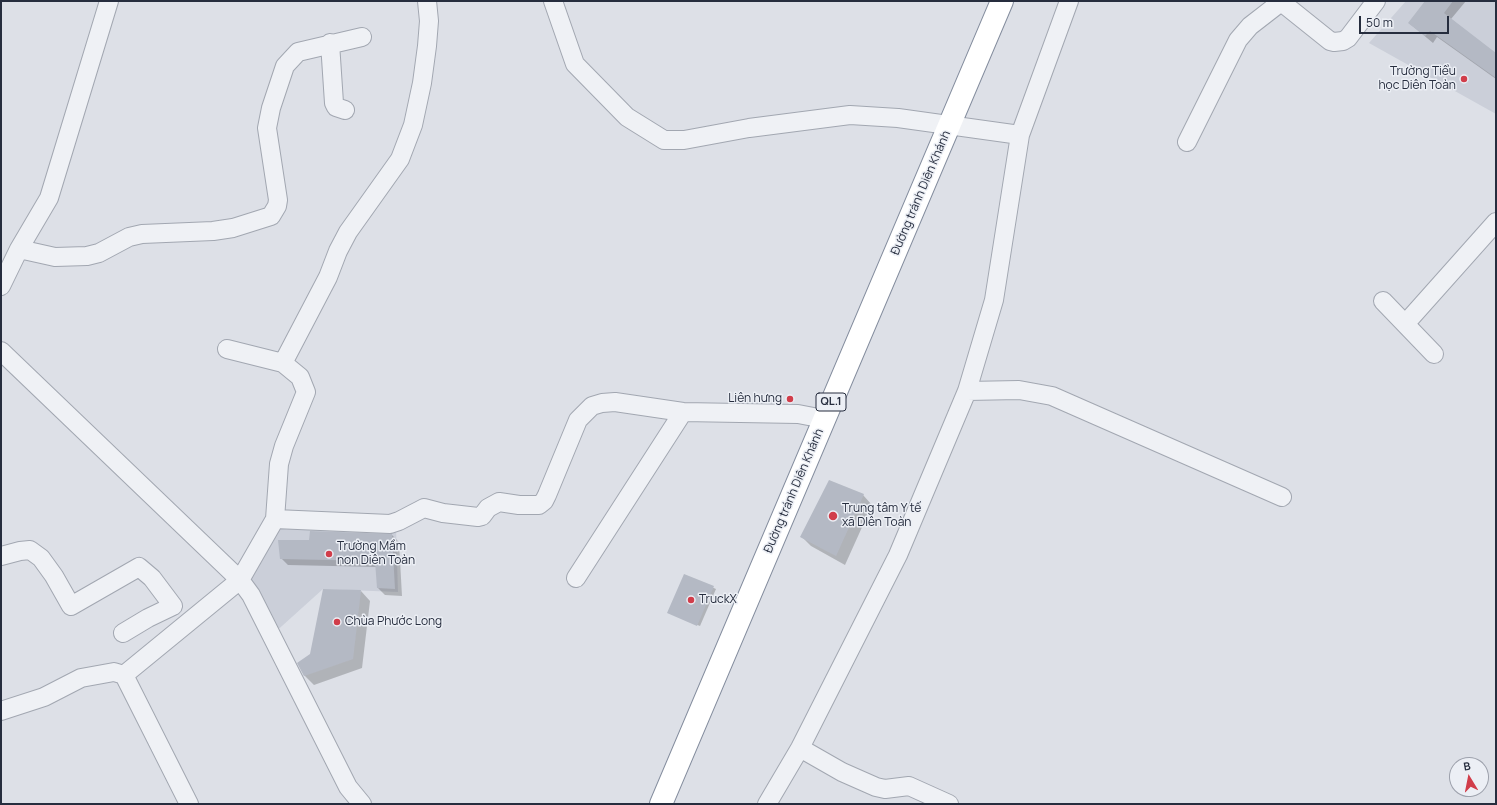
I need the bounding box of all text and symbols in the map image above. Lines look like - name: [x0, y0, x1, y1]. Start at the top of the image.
- scale bar: [1361, 8, 1451, 34]
- text: 50 m: [1366, 14, 1393, 31]
- place label: Trường Tiểu học Diên Toàn: [1378, 65, 1456, 93]
- marker: Trường Tiểu học Diên Toàn: [1459, 74, 1469, 84]
- street label: Đường tránh Diên Khánh: [888, 129, 954, 257]
- place label: Liên hưng: [728, 392, 782, 406]
- road number: QL.1: [816, 393, 846, 411]
- marker: Liên hưng: [785, 394, 795, 404]
- street label: Đường tránh Diên Khánh: [761, 427, 827, 555]
- place label: Trung tâm Y tế xã DIên Toàn: [842, 502, 921, 530]
- marker: Trung tâm Y tế xã DIên Toàn: [827, 510, 839, 522]
- place label: Trường Mầm non Diên Toàn: [337, 540, 415, 568]
- marker: Trường Mầm non Diên Toàn: [324, 549, 334, 559]
- place label: TruckX: [699, 593, 737, 607]
- marker: TruckX: [686, 595, 696, 605]
- place label: Chùa Phước Long: [345, 615, 442, 629]
- marker: Chùa Phước Long: [332, 617, 342, 627]
- north arrow: [1449, 757, 1489, 797]
- text: B: [1462, 758, 1472, 774]

